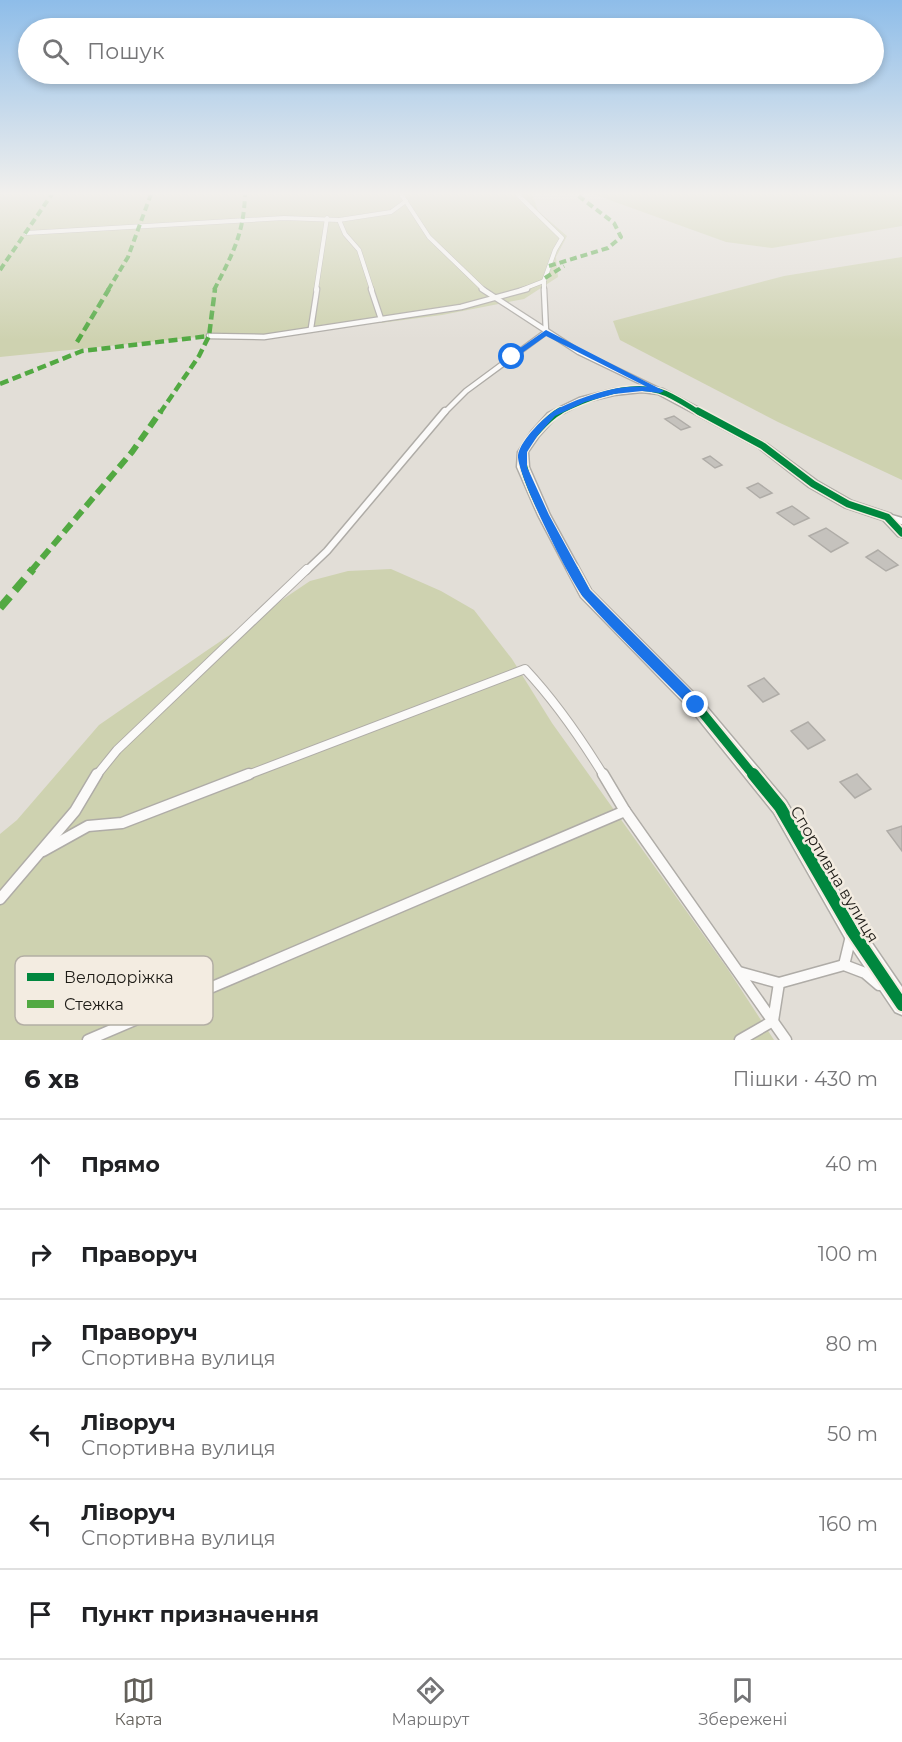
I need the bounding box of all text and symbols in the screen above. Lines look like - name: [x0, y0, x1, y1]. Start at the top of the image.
- search box: [18, 18, 884, 84]
- icon: search: [39, 35, 72, 68]
- text: Пошук: [87, 38, 165, 65]
- route start: [498, 343, 524, 369]
- route end: [682, 691, 708, 717]
- street label: Спортивна вулиця: [786, 803, 883, 946]
- legend: [15, 956, 213, 1025]
- text: Велодоріжка: [64, 968, 174, 987]
- text: Стежка: [64, 995, 124, 1014]
- text: 6 хв: [24, 1063, 79, 1095]
- text: Пішки · 430 m: [733, 1067, 878, 1091]
- icon: ahead: [24, 1148, 57, 1181]
- text: Прямо: [81, 1151, 160, 1178]
- text: 40 m: [825, 1152, 878, 1176]
- icon: right: [24, 1238, 57, 1271]
- text: Праворуч: [81, 1241, 198, 1268]
- text: 100 m: [818, 1242, 878, 1266]
- text: Праворуч: [81, 1319, 198, 1346]
- icon: right: [24, 1328, 57, 1361]
- text: 80 m: [826, 1332, 878, 1356]
- text: Спортивна вулиця: [81, 1346, 276, 1370]
- text: Ліворуч: [81, 1409, 176, 1436]
- icon: left: [24, 1418, 57, 1451]
- text: 50 m: [827, 1422, 878, 1446]
- text: Спортивна вулиця: [81, 1436, 276, 1460]
- text: Ліворуч: [81, 1499, 176, 1526]
- icon: left: [24, 1508, 57, 1541]
- text: 160 m: [819, 1512, 878, 1536]
- text: Спортивна вулиця: [81, 1526, 276, 1550]
- icon: arrive: [24, 1598, 57, 1631]
- text: Пункт призначення: [81, 1601, 319, 1628]
- tab: Карта: [115, 1674, 162, 1729]
- tab: Маршрут: [392, 1674, 469, 1729]
- tab: Збережені: [698, 1674, 787, 1729]

